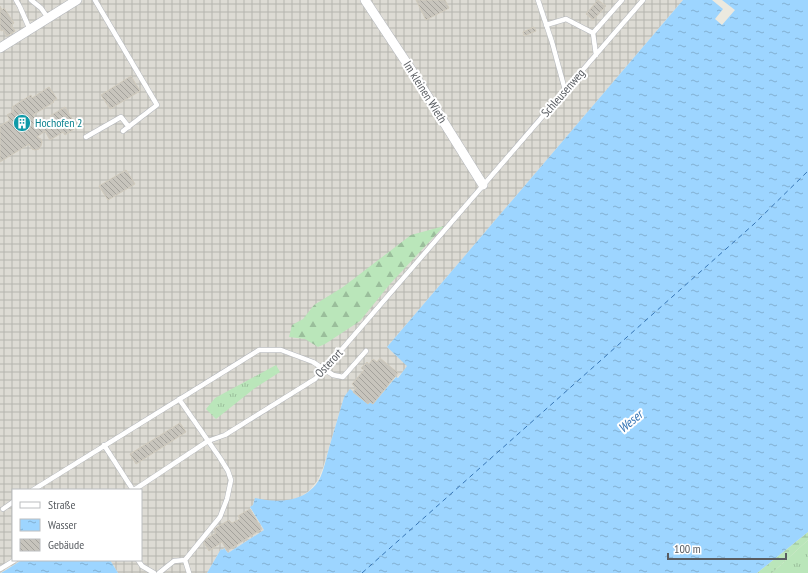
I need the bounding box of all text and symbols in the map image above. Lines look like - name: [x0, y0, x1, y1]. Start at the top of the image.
- street label: Im kleinen Wieth: [400, 58, 450, 125]
- street label: Schleusenweg: [538, 66, 588, 120]
- building icon: Hochofen 2: [12, 113, 32, 133]
- place label: Hochofen 2: [35, 115, 82, 130]
- street label: Osterort: [312, 345, 346, 380]
- water label: Weser: [615, 405, 648, 437]
- legend: [12, 489, 142, 561]
- text: Straße: [48, 497, 75, 512]
- text: Wasser: [48, 517, 78, 532]
- scale bar: [668, 535, 786, 561]
- text: Gebäude: [48, 537, 84, 552]
- text: 100 m: [674, 541, 701, 556]

